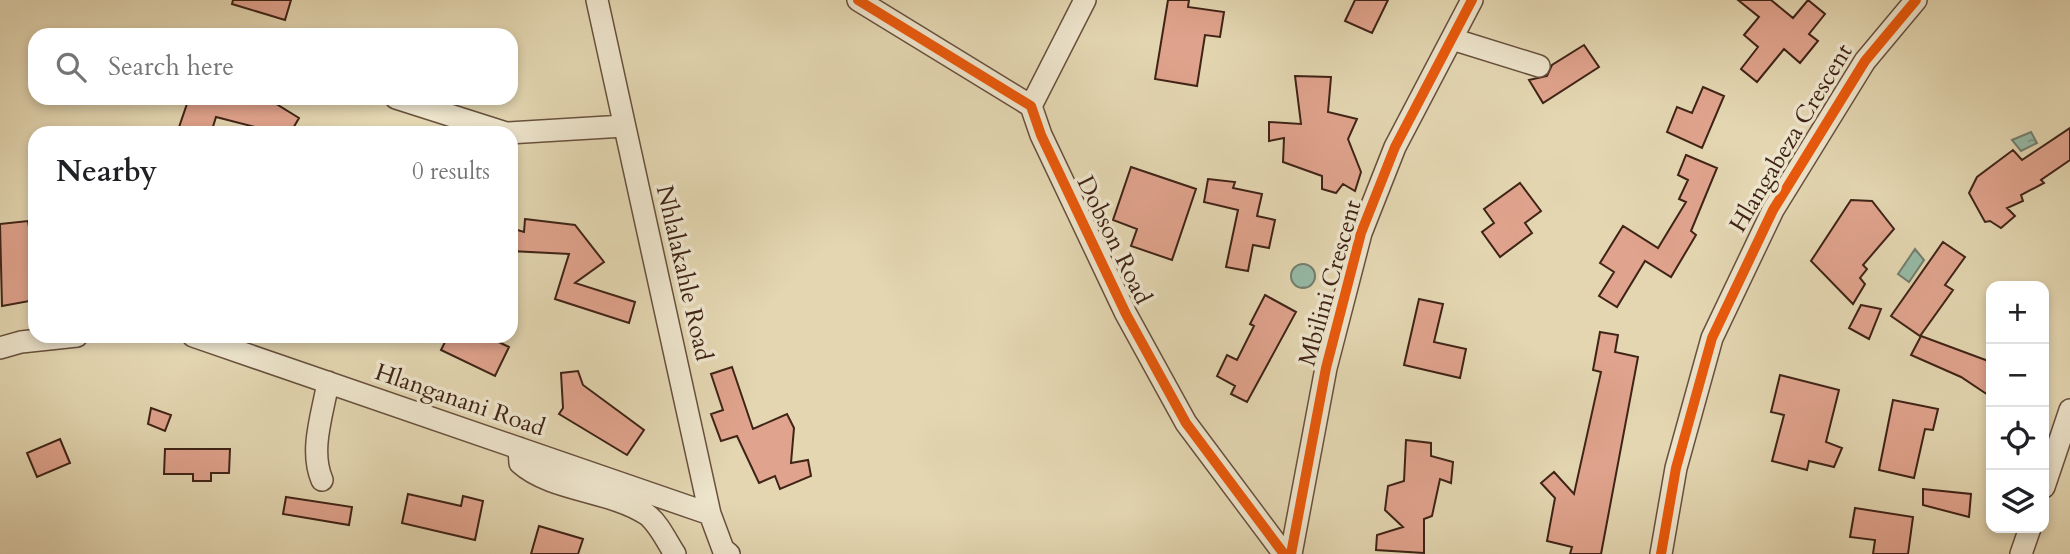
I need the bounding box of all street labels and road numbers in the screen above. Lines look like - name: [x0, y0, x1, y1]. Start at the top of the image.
- street label: Hlangabeza Crescent: [1722, 37, 1861, 238]
- street label: Dobson Road: [1069, 170, 1159, 310]
- street label: Nhlalakahle Road: [648, 182, 720, 364]
- street label: Mbilini Crescent: [1291, 196, 1370, 370]
- street label: Hlanganani Road: [371, 355, 550, 445]

